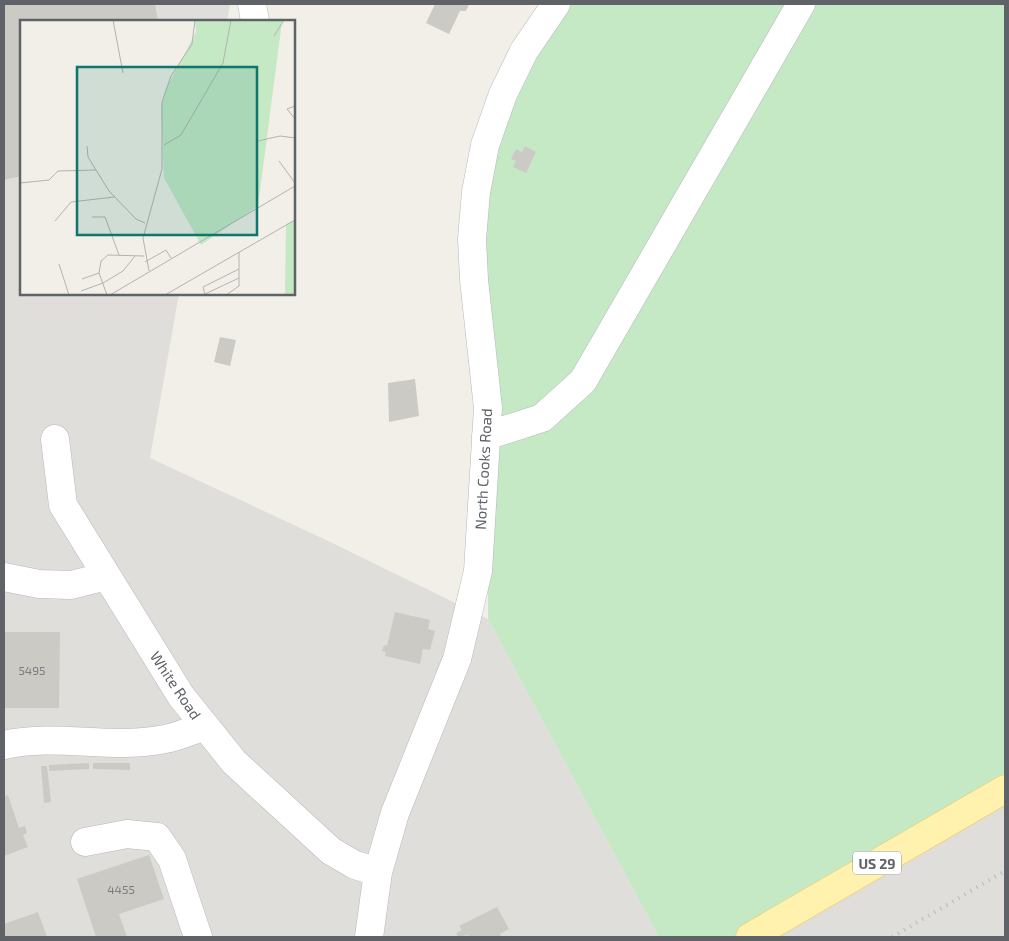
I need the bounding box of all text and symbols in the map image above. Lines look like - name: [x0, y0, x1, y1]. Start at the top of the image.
- inset map: [20, 20, 295, 295]
- street label: North Cooks Road: [471, 408, 495, 530]
- street label: White Road: [147, 647, 205, 723]
- house number: 5495: [18, 663, 46, 677]
- road number: US 29: [853, 851, 901, 874]
- house number: 4455: [107, 882, 135, 896]

